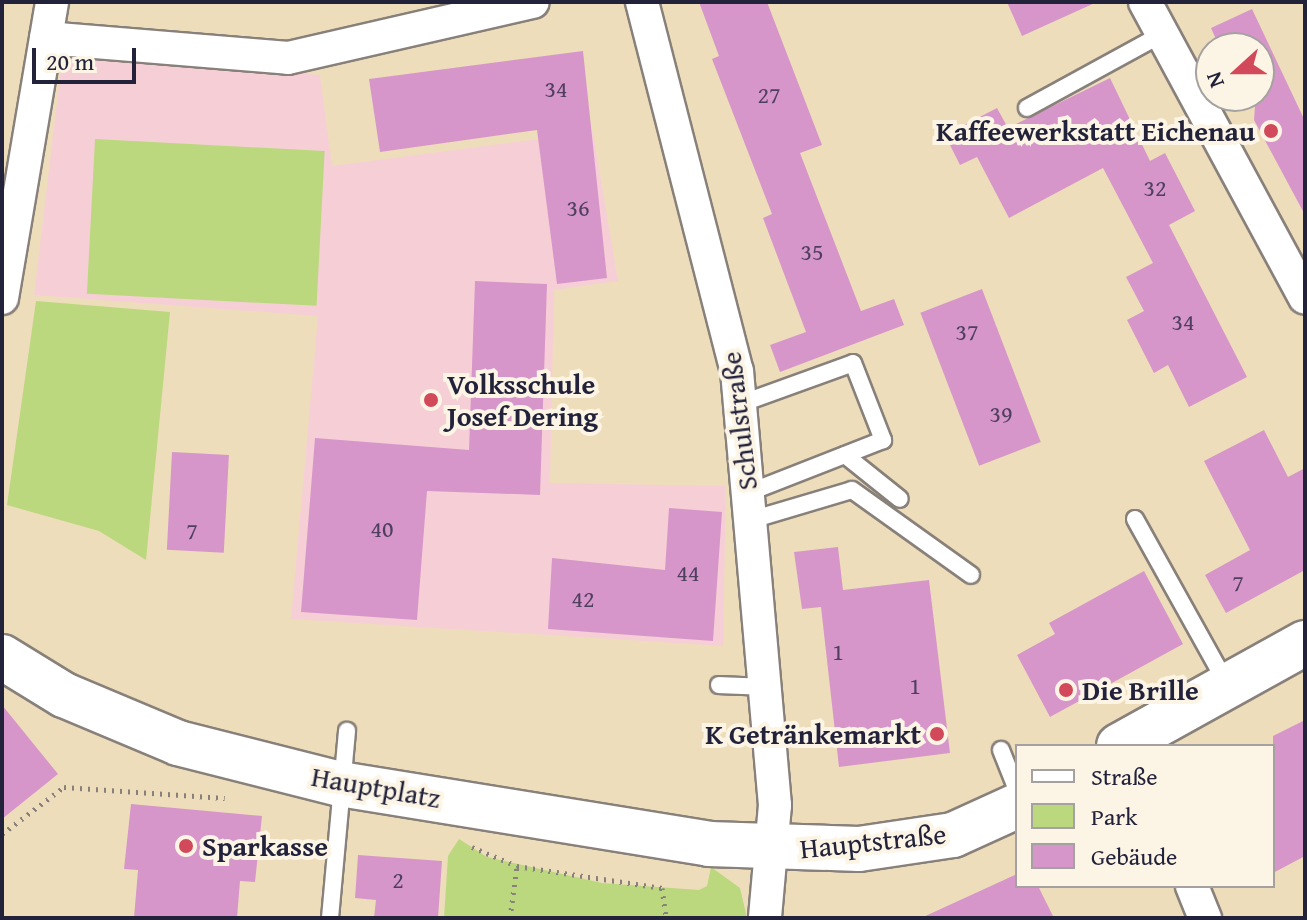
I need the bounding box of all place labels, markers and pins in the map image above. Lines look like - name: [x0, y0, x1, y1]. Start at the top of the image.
- place label: Kaffeewerkstatt Eichenau: [936, 114, 1255, 148]
- marker: Kaffeewerkstatt Eichenau: [1262, 122, 1280, 140]
- place label: Volksschule Josef Dering: [447, 367, 598, 433]
- marker: Volksschule Josef Dering: [422, 391, 440, 409]
- place label: Die Brille: [1082, 673, 1199, 707]
- marker: Die Brille: [1057, 681, 1075, 699]
- place label: K Getränkemarkt: [705, 717, 921, 751]
- marker: K Getränkemarkt: [928, 725, 946, 743]
- place label: Sparkasse: [202, 829, 328, 863]
- marker: Sparkasse: [177, 837, 195, 855]

